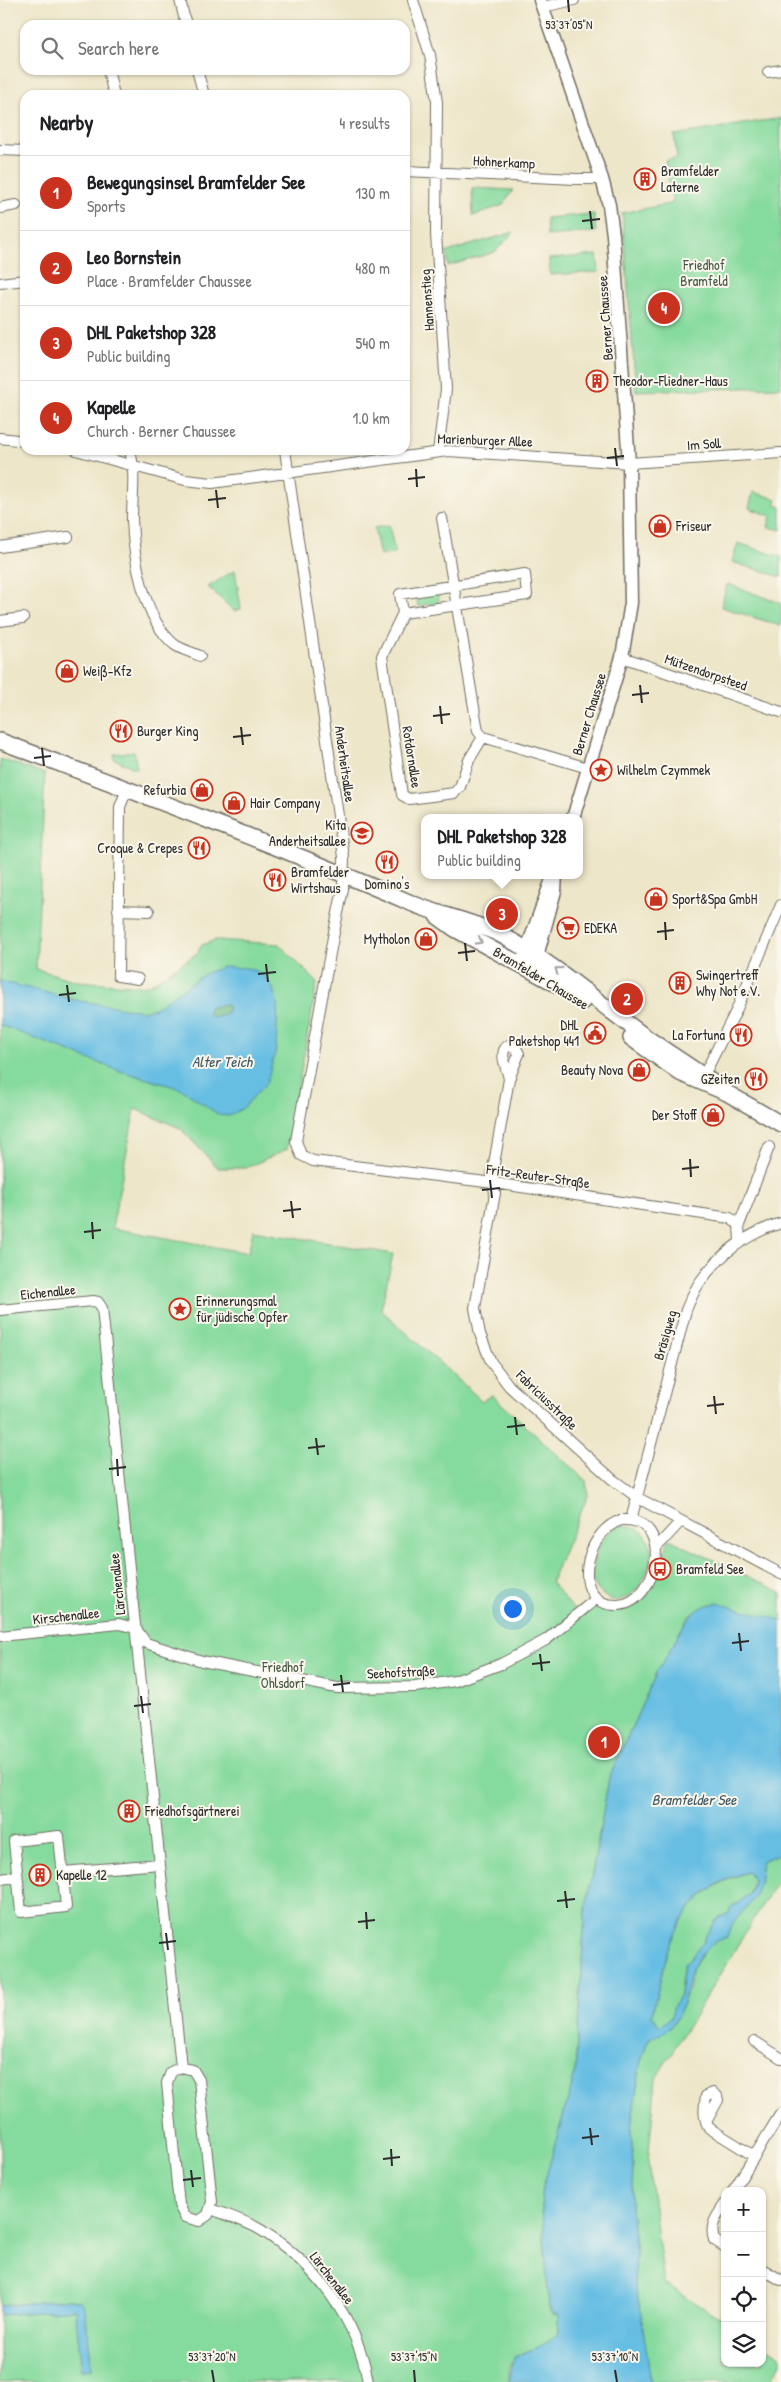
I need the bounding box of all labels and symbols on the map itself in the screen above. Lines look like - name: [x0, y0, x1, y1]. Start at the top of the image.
- text: 53°37'05"N: [546, 16, 593, 33]
- street label: Hohnerkamp: [472, 150, 536, 174]
- place label: Bramfelder Laterne: [661, 161, 720, 196]
- building icon: Bramfelder Laterne: [633, 167, 657, 191]
- park label: Friedhof Bramfeld: [680, 255, 728, 290]
- street label: Hannenstieg: [415, 269, 439, 331]
- street label: Berner Chaussee: [592, 274, 617, 361]
- pin: 4: [648, 289, 680, 327]
- building icon: Theodor-Fliedner-Haus: [585, 369, 609, 393]
- place label: Theodor-Fliedner-Haus: [613, 371, 728, 390]
- street label: Marienburger Allee: [437, 428, 533, 452]
- street label: Im Soll: [686, 433, 723, 454]
- shop icon: Friseur: [648, 514, 672, 538]
- place label: Friseur: [675, 516, 712, 535]
- street label: Mützendorpsteed: [662, 649, 750, 696]
- shop icon: Weiß-Kfz: [55, 659, 79, 683]
- place label: Weiß-Kfz: [83, 661, 132, 681]
- street label: Berner Chaussee: [567, 670, 610, 757]
- restaurant icon: Burger King: [109, 719, 133, 743]
- place label: Burger King: [137, 721, 199, 741]
- street label: Anderheitsallee: [331, 724, 360, 804]
- street label: Rotdornallee: [398, 725, 427, 790]
- place icon: Wilhelm Czymmek: [589, 758, 613, 782]
- place label: Wilhelm Czymmek: [617, 760, 711, 780]
- shop icon: Refurbia: [190, 778, 214, 802]
- place label: Refurbia: [144, 780, 187, 799]
- shop icon: Hair Company: [222, 791, 246, 815]
- place label: Hair Company: [250, 793, 320, 813]
- place label: Kita Anderheitsallee: [269, 815, 347, 850]
- school or university icon: Kita Anderheitsallee: [350, 821, 374, 845]
- restaurant icon: Croque & Crepes: [187, 836, 211, 860]
- place label: Croque & Crepes: [97, 838, 183, 858]
- restaurant icon: Domino's: [375, 850, 399, 874]
- place label: Bramfelder Wirtshaus: [291, 862, 350, 897]
- restaurant icon: Bramfelder Wirtshaus: [263, 868, 287, 892]
- place label: Domino's: [365, 874, 409, 893]
- shop icon: Sport&Spa GmbH: [644, 887, 668, 911]
- place label: Sport&Spa GmbH: [672, 889, 758, 909]
- pin: 3: [486, 895, 518, 933]
- supermarket icon: EDEKA: [556, 916, 580, 940]
- place label: EDEKA: [584, 918, 617, 937]
- shop icon: Mytholon: [414, 927, 438, 951]
- place label: Mytholon: [364, 929, 410, 949]
- one-way arrow: [474, 935, 483, 945]
- street label: Bramfelder Chaussee: [490, 942, 593, 1014]
- place label: Swingertreff Why Not e.V.: [696, 965, 760, 1001]
- one-way arrow: [555, 968, 564, 976]
- building icon: Swingertreff Why Not e.V.: [668, 971, 692, 995]
- pin: 2: [611, 980, 643, 1018]
- place label: DHL Paketshop 441: [509, 1015, 579, 1051]
- public building icon: DHL Paketshop 441: [583, 1021, 607, 1045]
- restaurant icon: La Fortuna: [729, 1023, 753, 1047]
- place label: La Fortuna: [673, 1025, 726, 1044]
- water label: Alter Teich: [192, 1051, 254, 1072]
- shop icon: Beauty Nova: [627, 1058, 651, 1082]
- place label: Beauty Nova: [561, 1060, 623, 1080]
- restaurant icon: GZeiten: [744, 1067, 768, 1091]
- place label: GZeiten: [701, 1069, 740, 1088]
- shop icon: Der Stoff: [701, 1103, 725, 1127]
- place label: Der Stoff: [652, 1105, 698, 1124]
- street label: Fritz-Reuter-Straße: [484, 1159, 591, 1193]
- street label: Eichenallee: [20, 1279, 77, 1304]
- place label: Erinnerungsmal für jüdische Opfer: [196, 1291, 289, 1327]
- place icon: Erinnerungsmal für jüdische Opfer: [168, 1297, 192, 1321]
- street label: Bräsigweg: [648, 1308, 682, 1362]
- street label: Fabriciusstraße: [511, 1365, 583, 1435]
- street label: Lärchenallee: [104, 1552, 129, 1616]
- bus stop icon: Bramfeld See: [648, 1557, 672, 1581]
- place label: Bramfeld See: [676, 1559, 744, 1578]
- your location: [500, 1596, 526, 1622]
- street label: Kirschenallee: [32, 1603, 101, 1628]
- park label: Friedhof Ohlsdorf: [261, 1657, 305, 1692]
- street label: Seehofstraße: [366, 1660, 436, 1684]
- pin: 1: [588, 1723, 620, 1761]
- water label: Bramfelder See: [652, 1789, 737, 1810]
- building icon: Friedhofsgärtnerei: [117, 1799, 141, 1823]
- place label: Friedhofsgärtnerei: [144, 1801, 240, 1821]
- building icon: Kapelle 12: [28, 1863, 52, 1887]
- place label: Kapelle 12: [56, 1865, 107, 1885]
- street label: Lärchenallee: [306, 2247, 359, 2308]
- text: 53°37'20"N: [188, 2348, 236, 2365]
- text: 53°37'15"N: [391, 2348, 437, 2365]
- text: 53°37'10"N: [592, 2348, 638, 2365]

